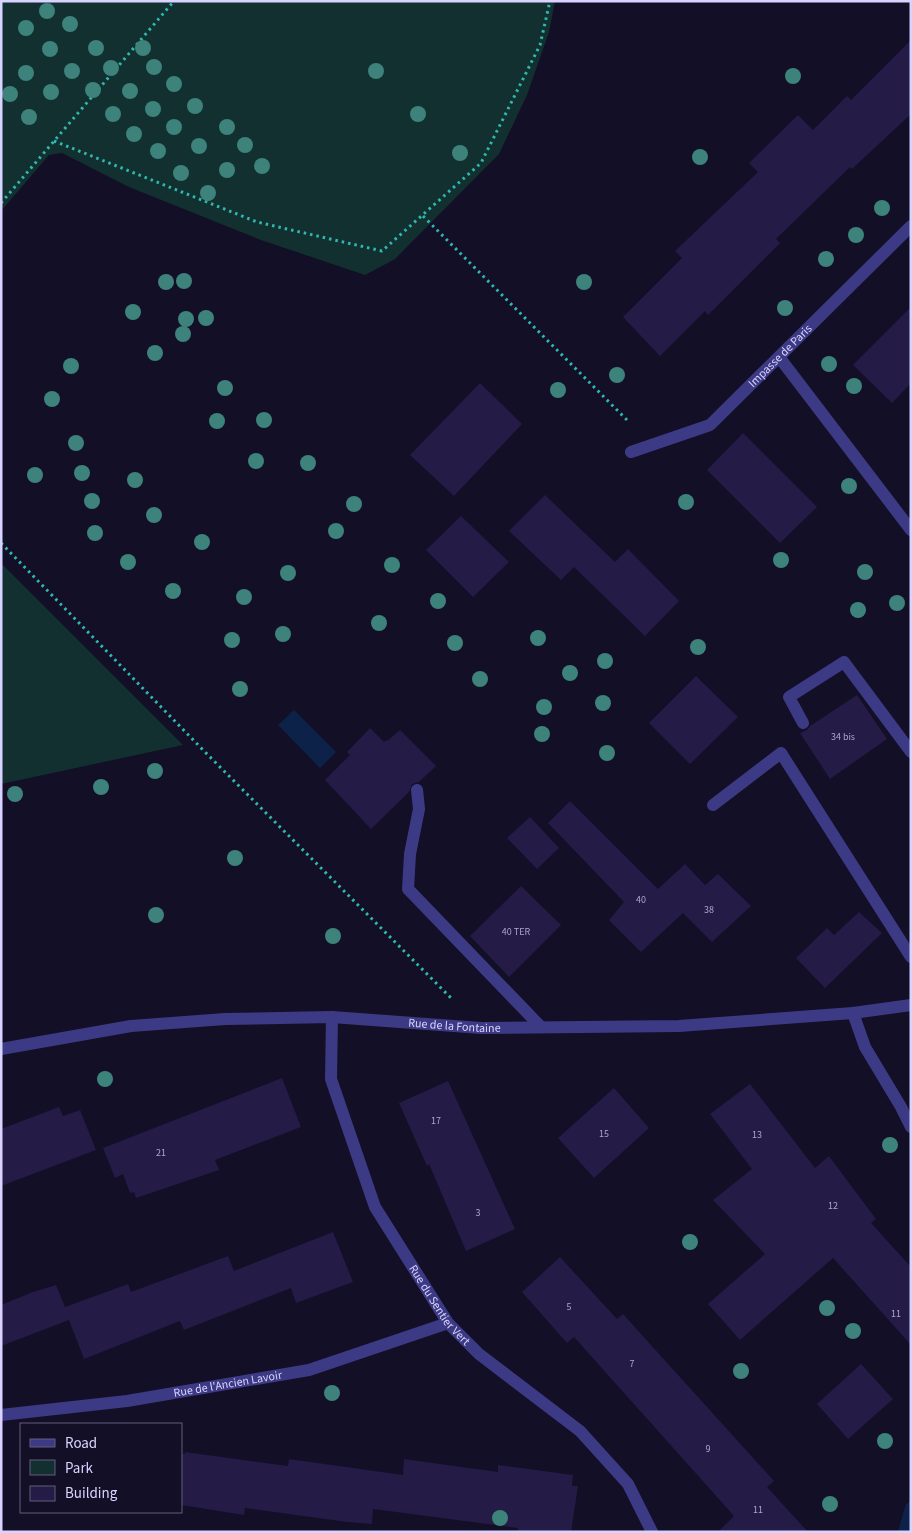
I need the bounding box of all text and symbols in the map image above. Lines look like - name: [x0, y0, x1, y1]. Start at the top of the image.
- street label: Impasse de Paris: [745, 321, 816, 392]
- house number: 34 bis: [831, 730, 855, 744]
- house number: 40: [636, 893, 646, 907]
- house number: 38: [704, 903, 714, 917]
- house number: 40 TER: [502, 925, 530, 939]
- street label: Rue de la Fontaine: [408, 1015, 501, 1037]
- house number: 17: [431, 1114, 441, 1128]
- house number: 15: [599, 1127, 609, 1141]
- house number: 13: [752, 1128, 762, 1142]
- house number: 21: [156, 1146, 166, 1160]
- house number: 12: [828, 1199, 838, 1213]
- house number: 3: [476, 1206, 481, 1220]
- street label: Rue du Sentier Vert: [404, 1262, 474, 1350]
- house number: 5: [567, 1300, 572, 1314]
- house number: 11: [891, 1307, 901, 1321]
- house number: 7: [630, 1357, 635, 1371]
- street label: Rue de l'Ancien Lavoir: [172, 1367, 284, 1402]
- legend: [20, 1423, 182, 1513]
- text: Road: [65, 1433, 97, 1454]
- house number: 9: [706, 1442, 711, 1456]
- text: Park: [65, 1458, 94, 1479]
- text: Building: [65, 1483, 118, 1504]
- house number: 11: [753, 1503, 763, 1517]

